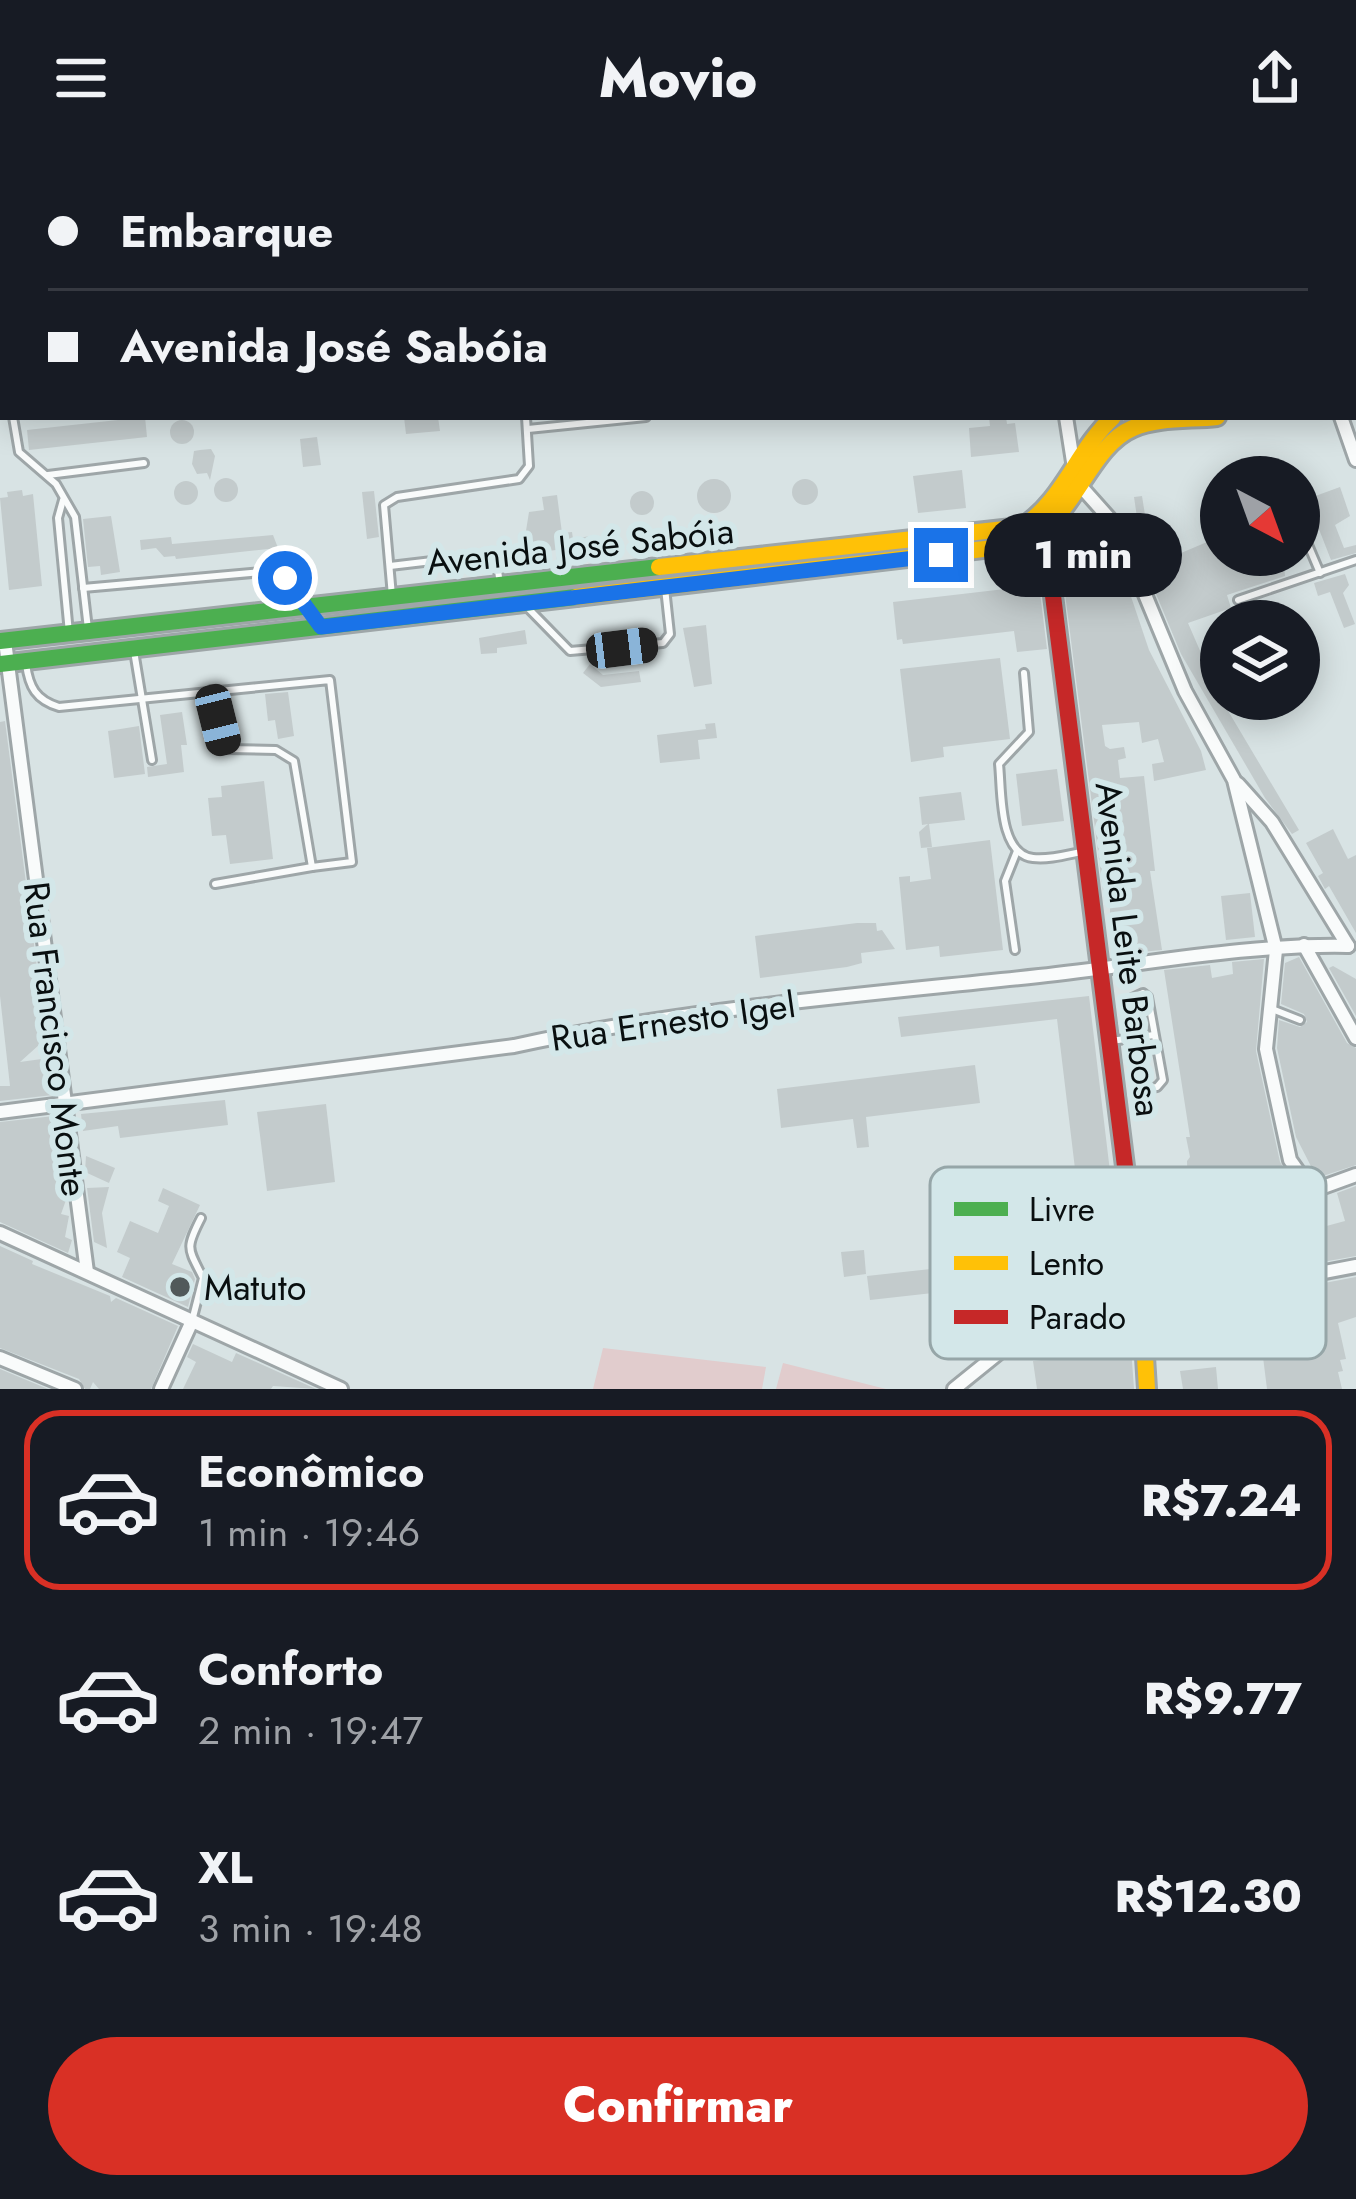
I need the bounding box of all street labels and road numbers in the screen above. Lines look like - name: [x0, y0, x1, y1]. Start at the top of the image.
- street label: Avenida José Sabóia: [424, 504, 736, 588]
- street label: Avenida Leite Barbosa: [1083, 779, 1175, 1119]
- street label: Rua Francisco Monte: [11, 879, 101, 1199]
- street label: Rua Ernesto Igel: [547, 978, 799, 1064]

